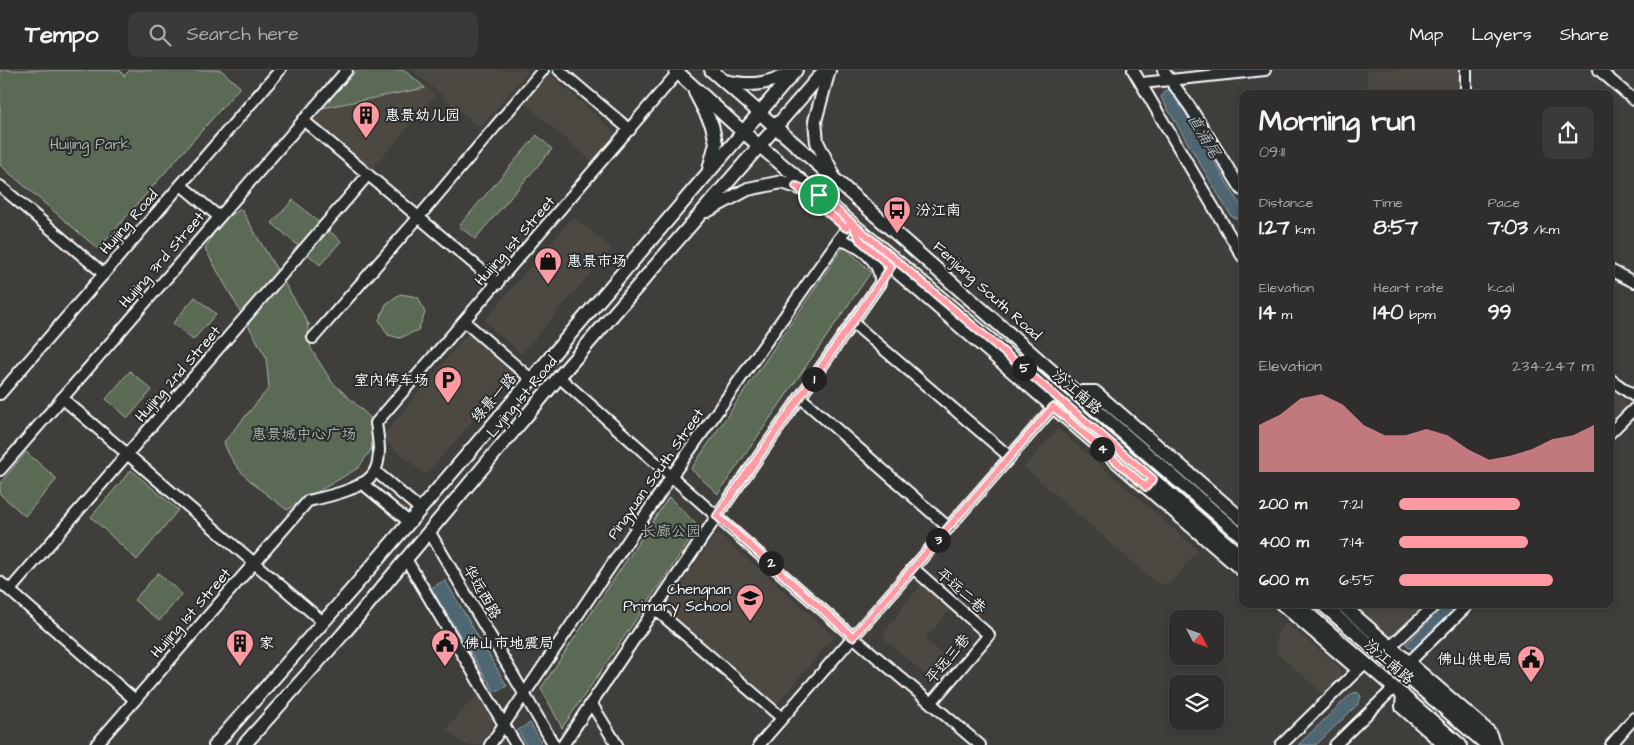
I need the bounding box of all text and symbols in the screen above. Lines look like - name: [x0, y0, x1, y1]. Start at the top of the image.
- search box: [128, 12, 478, 57]
- text: Tempo: [25, 18, 98, 52]
- icon: search: [146, 21, 174, 49]
- text: Search here: [186, 21, 299, 48]
- text: Map: [1409, 22, 1443, 47]
- text: Layers: [1471, 22, 1532, 47]
- text: Share: [1560, 22, 1609, 47]
- building icon: 惠景幼儿园: [351, 100, 381, 139]
- text: Morning run: [1259, 102, 1415, 141]
- place label: 惠景幼儿园: [385, 105, 460, 126]
- button: share: [1542, 107, 1594, 159]
- water label: 直涌尾: [1182, 110, 1226, 163]
- park label: Huijing Park: [50, 134, 130, 156]
- text: 09:11: [1259, 141, 1285, 163]
- pin: [798, 174, 840, 216]
- icon: arrive: [805, 181, 833, 209]
- street label: Huijing Road: [95, 185, 164, 260]
- street label: Huijing 1st Street: [470, 191, 561, 291]
- text: Distance: [1259, 193, 1313, 213]
- text: Time: [1373, 193, 1403, 213]
- text: Pace: [1488, 193, 1520, 213]
- bus stop icon: 汾江南: [882, 195, 912, 234]
- place label: 汾江南: [916, 200, 961, 221]
- street label: Huijing 3rd Street: [114, 207, 210, 313]
- text: 1.27: [1259, 213, 1290, 242]
- text: 8:57: [1373, 213, 1418, 242]
- text: 7:03: [1488, 213, 1528, 242]
- text: km: [1290, 220, 1315, 240]
- text: /km: [1528, 220, 1560, 240]
- street label: Fenjiang South Road: [927, 237, 1046, 346]
- shop icon: 惠景市场: [533, 246, 563, 285]
- place label: 惠景市场: [567, 251, 627, 272]
- text: Elevation: [1259, 278, 1314, 298]
- text: Heart rate: [1373, 278, 1444, 298]
- text: kcal: [1488, 278, 1514, 298]
- text: 14: [1259, 298, 1276, 327]
- text: 140: [1373, 298, 1404, 327]
- text: 99: [1488, 298, 1512, 327]
- text: m: [1276, 305, 1293, 325]
- text: bpm: [1404, 305, 1436, 325]
- street label: Huijing 2nd Street: [130, 321, 226, 427]
- street label: Lvjing 1st Road: [482, 352, 563, 443]
- text: Elevation: [1259, 355, 1322, 377]
- text: 234–247 m: [1512, 355, 1594, 377]
- pin: 5: [1012, 356, 1036, 380]
- text: 5: [1020, 358, 1029, 378]
- street label: 汾江南路: [1047, 364, 1107, 420]
- parking icon: 室内停车场: [433, 365, 463, 404]
- pin: 1: [802, 366, 826, 392]
- street label: 绿景一路: [466, 368, 522, 428]
- text: 1: [814, 369, 815, 389]
- place label: 室内停车场: [354, 370, 429, 391]
- street label: Pingyuan South Street: [603, 404, 710, 544]
- park label: 惠景城中心广场: [251, 424, 357, 445]
- pin: 4: [1090, 436, 1114, 462]
- text: 4: [1098, 439, 1107, 459]
- text: 200 m: [1259, 493, 1307, 515]
- text: 7:21: [1339, 493, 1363, 515]
- park label: 长廊公园: [641, 521, 701, 542]
- pin: 3: [926, 528, 950, 552]
- text: 3: [935, 530, 942, 550]
- text: 400 m: [1259, 531, 1309, 553]
- text: 7:14: [1339, 531, 1364, 553]
- pin: 2: [758, 550, 784, 576]
- text: 2: [767, 553, 776, 573]
- street label: 华远西路: [458, 561, 506, 623]
- street label: Huijing 1st Street: [146, 563, 237, 663]
- street label: 平远二巷: [931, 563, 991, 619]
- text: 600 m: [1259, 569, 1308, 591]
- text: 6:55: [1339, 569, 1374, 591]
- place label: Chengnan Primary School: [623, 579, 731, 618]
- school or university icon: Chengnan Primary School: [735, 583, 765, 622]
- north arrow: [1169, 610, 1224, 665]
- map controls: [1169, 610, 1224, 730]
- building icon: 家: [225, 628, 255, 667]
- public building icon: 佛山市地震局: [430, 628, 460, 667]
- street label: 平远三巷: [921, 629, 975, 689]
- place label: 家: [259, 633, 274, 654]
- place label: 佛山市地震局: [464, 633, 554, 654]
- street label: 汾江南路: [1359, 634, 1419, 690]
- public building icon: 佛山供电局: [1516, 644, 1546, 683]
- place label: 佛山供电局: [1437, 649, 1512, 670]
- button: layers: [1169, 675, 1224, 730]

